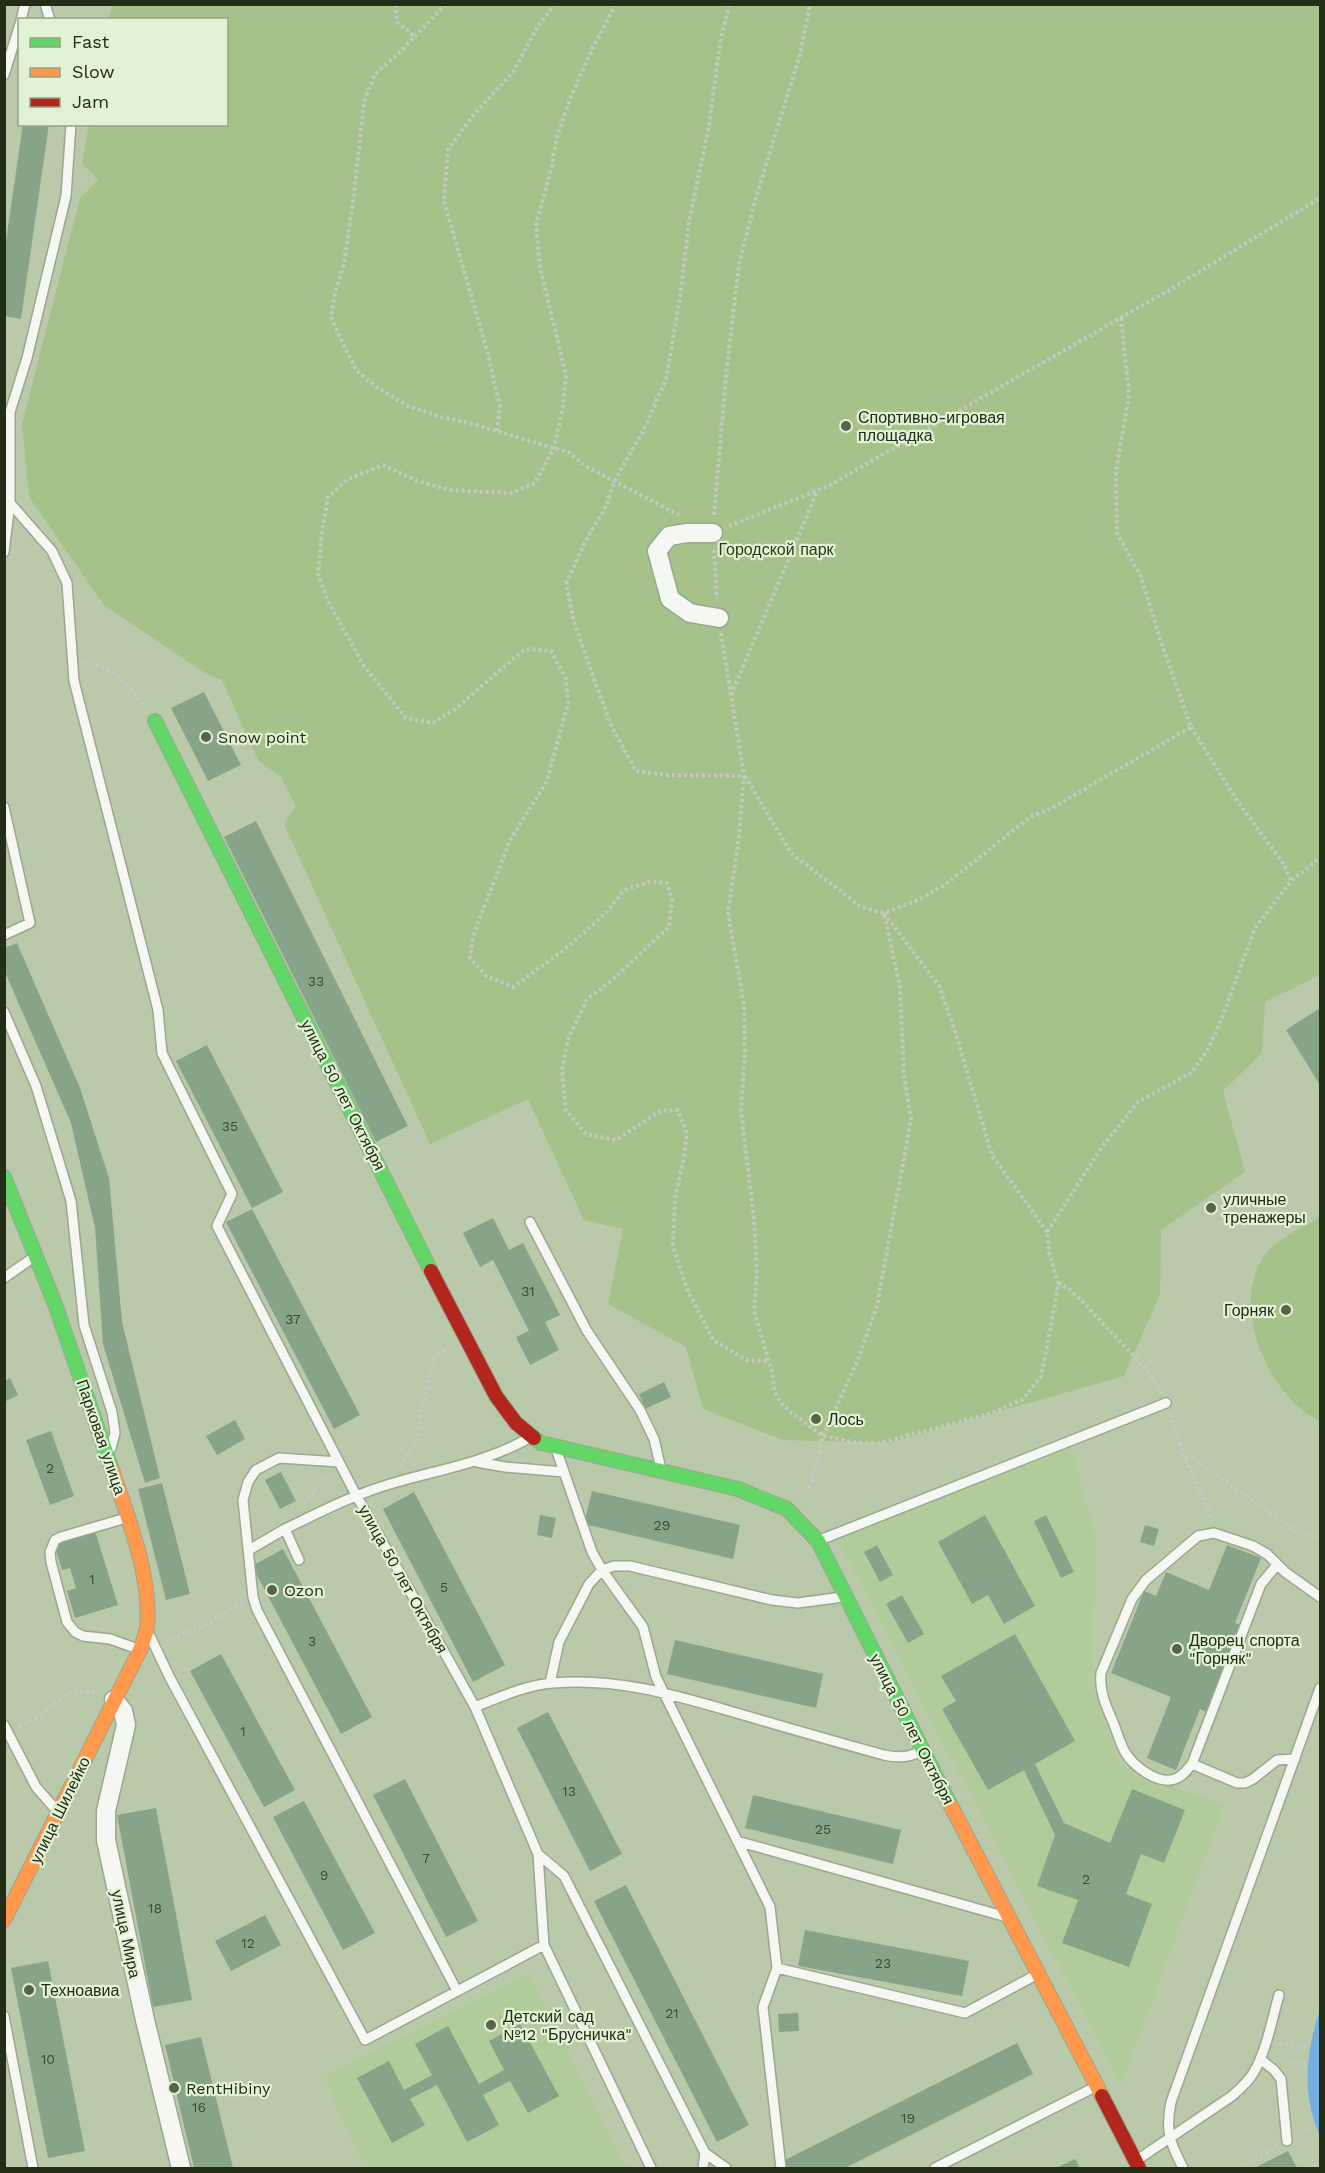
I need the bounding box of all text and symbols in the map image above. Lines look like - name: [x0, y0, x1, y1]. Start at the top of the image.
- legend: [18, 18, 228, 126]
- text: Fast: [72, 31, 110, 52]
- text: Slow: [72, 61, 115, 82]
- text: Jam: [72, 91, 109, 112]
- place label: Спортивно-игровая площадка: [858, 408, 1005, 445]
- marker: Спортивно-игровая площадка: [839, 419, 853, 433]
- park label: Городской парк: [718, 540, 835, 559]
- place label: Snow point: [218, 728, 307, 747]
- marker: Snow point: [199, 730, 213, 744]
- house number: 33: [308, 973, 324, 989]
- street label: улица 50 лет Октября: [297, 1016, 389, 1174]
- house number: 35: [222, 1118, 238, 1134]
- place label: уличные тренажеры: [1223, 1190, 1306, 1227]
- marker: уличные тренажеры: [1204, 1201, 1218, 1215]
- house number: 31: [521, 1283, 535, 1299]
- place label: Горняк: [1224, 1301, 1275, 1320]
- marker: Горняк: [1279, 1303, 1293, 1317]
- house number: 37: [285, 1311, 301, 1327]
- street label: Парковая улица: [72, 1377, 130, 1497]
- place label: Лось: [828, 1410, 864, 1429]
- marker: Лось: [809, 1412, 823, 1426]
- house number: 2: [46, 1460, 54, 1476]
- street label: улица 50 лет Октября: [354, 1501, 452, 1657]
- house number: 29: [654, 1517, 670, 1533]
- house number: 1: [89, 1571, 95, 1587]
- house number: 5: [440, 1579, 448, 1595]
- place label: Ozon: [284, 1581, 324, 1600]
- marker: Ozon: [265, 1583, 279, 1597]
- place label: Дворец спорта "Горняк": [1189, 1631, 1300, 1668]
- house number: 3: [308, 1633, 316, 1649]
- marker: Дворец спорта "Горняк": [1170, 1642, 1184, 1656]
- street label: улица 50 лет Октября: [866, 1650, 958, 1808]
- house number: 1: [240, 1723, 246, 1739]
- street label: улица Шилейко: [26, 1753, 94, 1866]
- house number: 13: [562, 1783, 576, 1799]
- house number: 25: [815, 1821, 831, 1837]
- house number: 7: [422, 1850, 430, 1866]
- house number: 9: [320, 1867, 328, 1883]
- house number: 2: [1082, 1871, 1090, 1887]
- street label: улица Мира: [107, 1888, 145, 1980]
- house number: 18: [148, 1900, 162, 1916]
- house number: 12: [241, 1935, 255, 1951]
- house number: 23: [875, 1955, 891, 1971]
- place label: Техноавиа: [41, 1981, 119, 2000]
- marker: Техноавиа: [22, 1983, 36, 1997]
- house number: 21: [665, 2005, 679, 2021]
- place label: Детский сад №12 "Брусничка": [503, 2007, 632, 2044]
- marker: Детский сад №12 "Брусничка": [484, 2018, 498, 2032]
- house number: 10: [41, 2051, 55, 2067]
- place label: RentHibiny: [186, 2079, 271, 2098]
- marker: RentHibiny: [167, 2081, 181, 2095]
- house number: 16: [192, 2099, 206, 2115]
- house number: 19: [901, 2110, 915, 2126]

